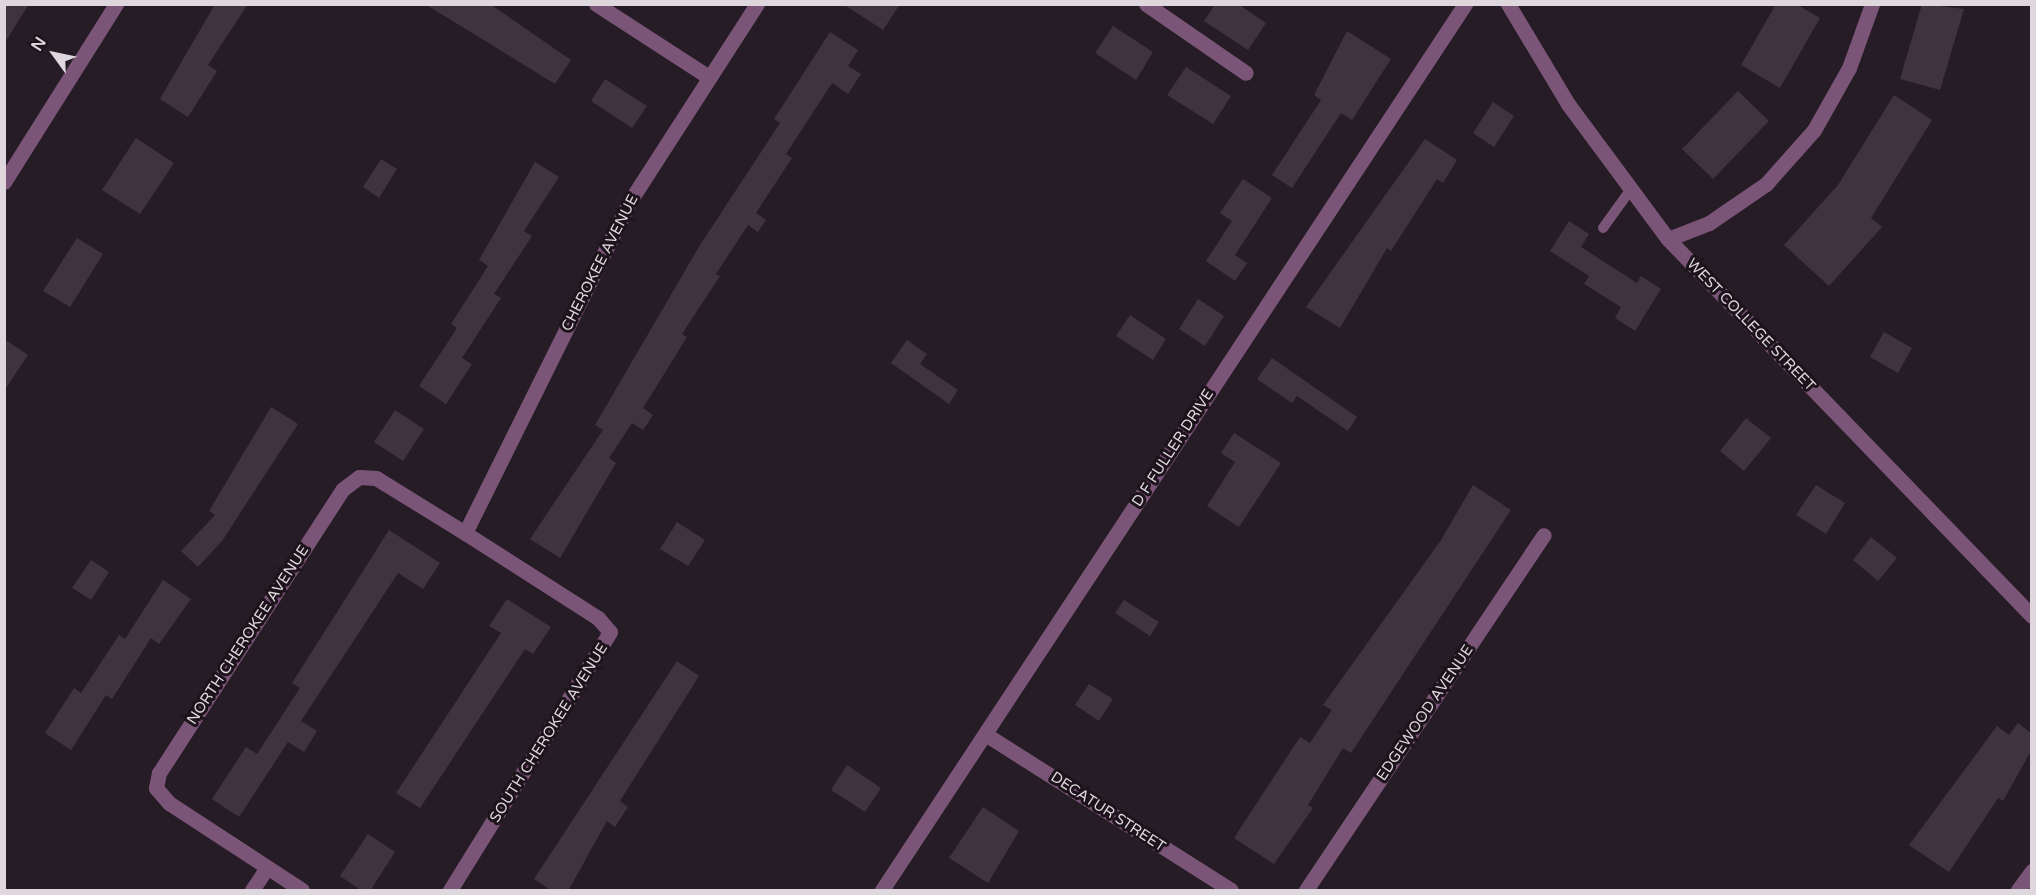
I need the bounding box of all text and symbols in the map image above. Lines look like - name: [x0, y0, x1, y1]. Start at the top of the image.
- north arrow: [24, 24, 84, 84]
- text: N: [27, 33, 51, 55]
- street label: CHEROKEE AVENUE: [558, 192, 642, 334]
- street label: WEST COLLEGE STREET: [1683, 255, 1819, 395]
- street label: D F FULLER DRIVE: [1128, 386, 1218, 510]
- street label: NORTH CHEROKEE AVENUE: [183, 542, 313, 728]
- street label: SOUTH CHEROKEE AVENUE: [486, 640, 612, 826]
- street label: EDGEWOOD AVENUE: [1373, 642, 1477, 784]
- street label: DECATUR STREET: [1047, 768, 1169, 856]

